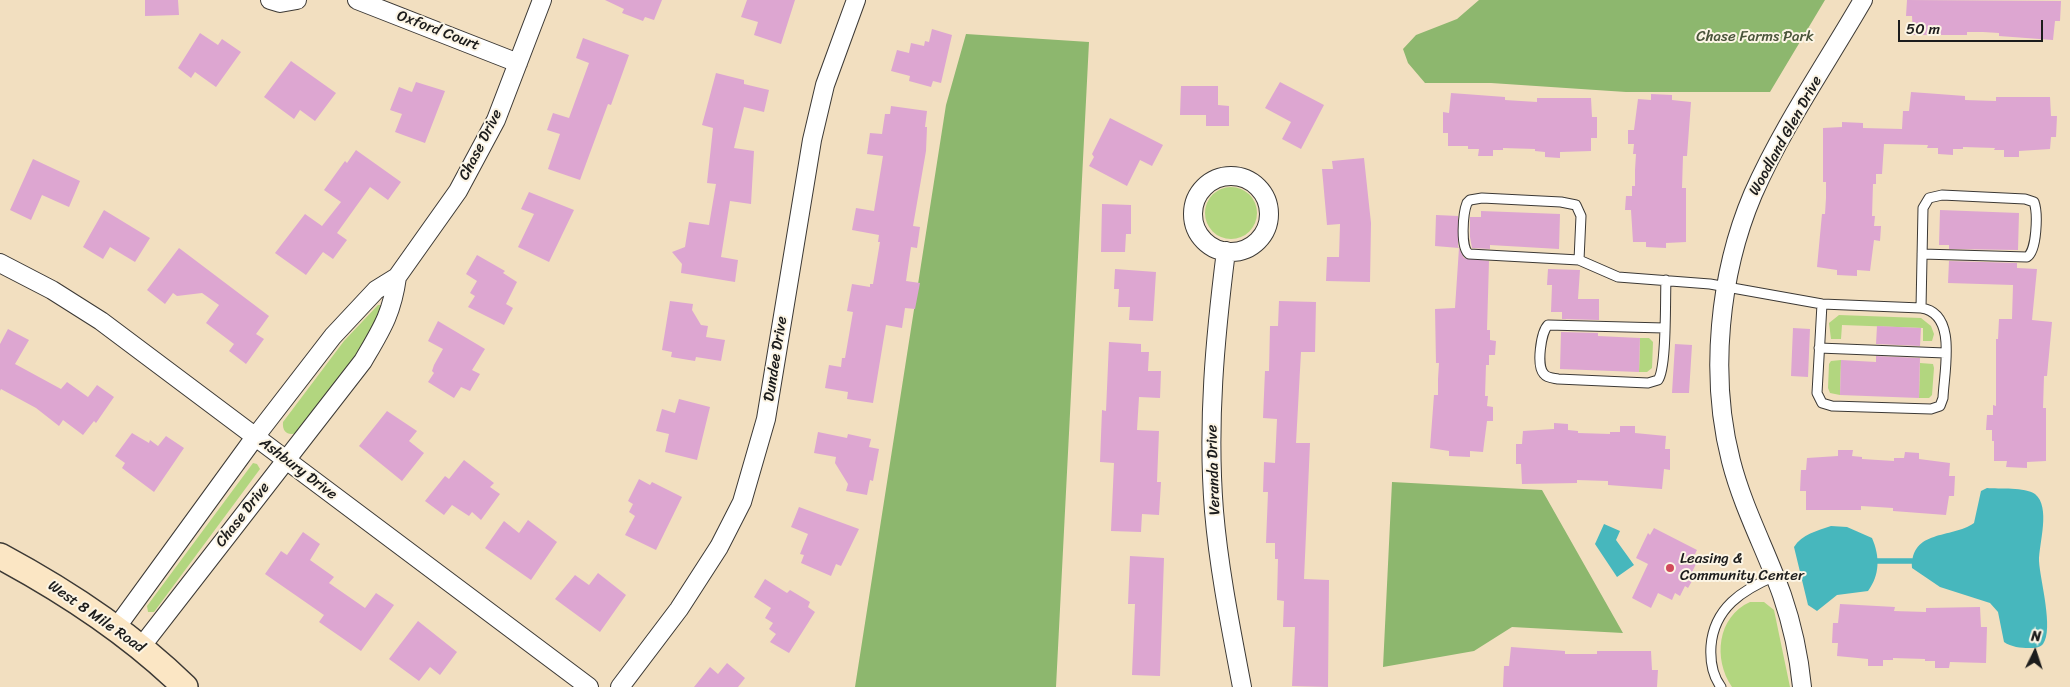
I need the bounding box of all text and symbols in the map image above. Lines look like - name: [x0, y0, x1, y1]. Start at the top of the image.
- street label: Oxford Court: [394, 7, 482, 55]
- scale bar: [1900, 10, 2045, 42]
- text: 50 m: [1906, 16, 1940, 42]
- park label: Chase Farms Park: [1696, 28, 1814, 46]
- street label: Woodland Glen Drive: [1746, 73, 1826, 199]
- street label: Chase Drive: [455, 107, 507, 183]
- street label: Dundee Drive: [760, 315, 792, 403]
- street label: Veranda Drive: [1203, 424, 1225, 516]
- street label: Ashbury Drive: [256, 434, 340, 504]
- street label: Chase Drive: [212, 479, 274, 551]
- place label: Leasing & Community Center: [1680, 550, 1804, 585]
- marker: Leasing & Community Center: [1664, 562, 1676, 574]
- street label: West 8 Mile Road: [44, 577, 148, 657]
- text: N: [2030, 624, 2042, 649]
- north arrow: [2010, 627, 2060, 677]

